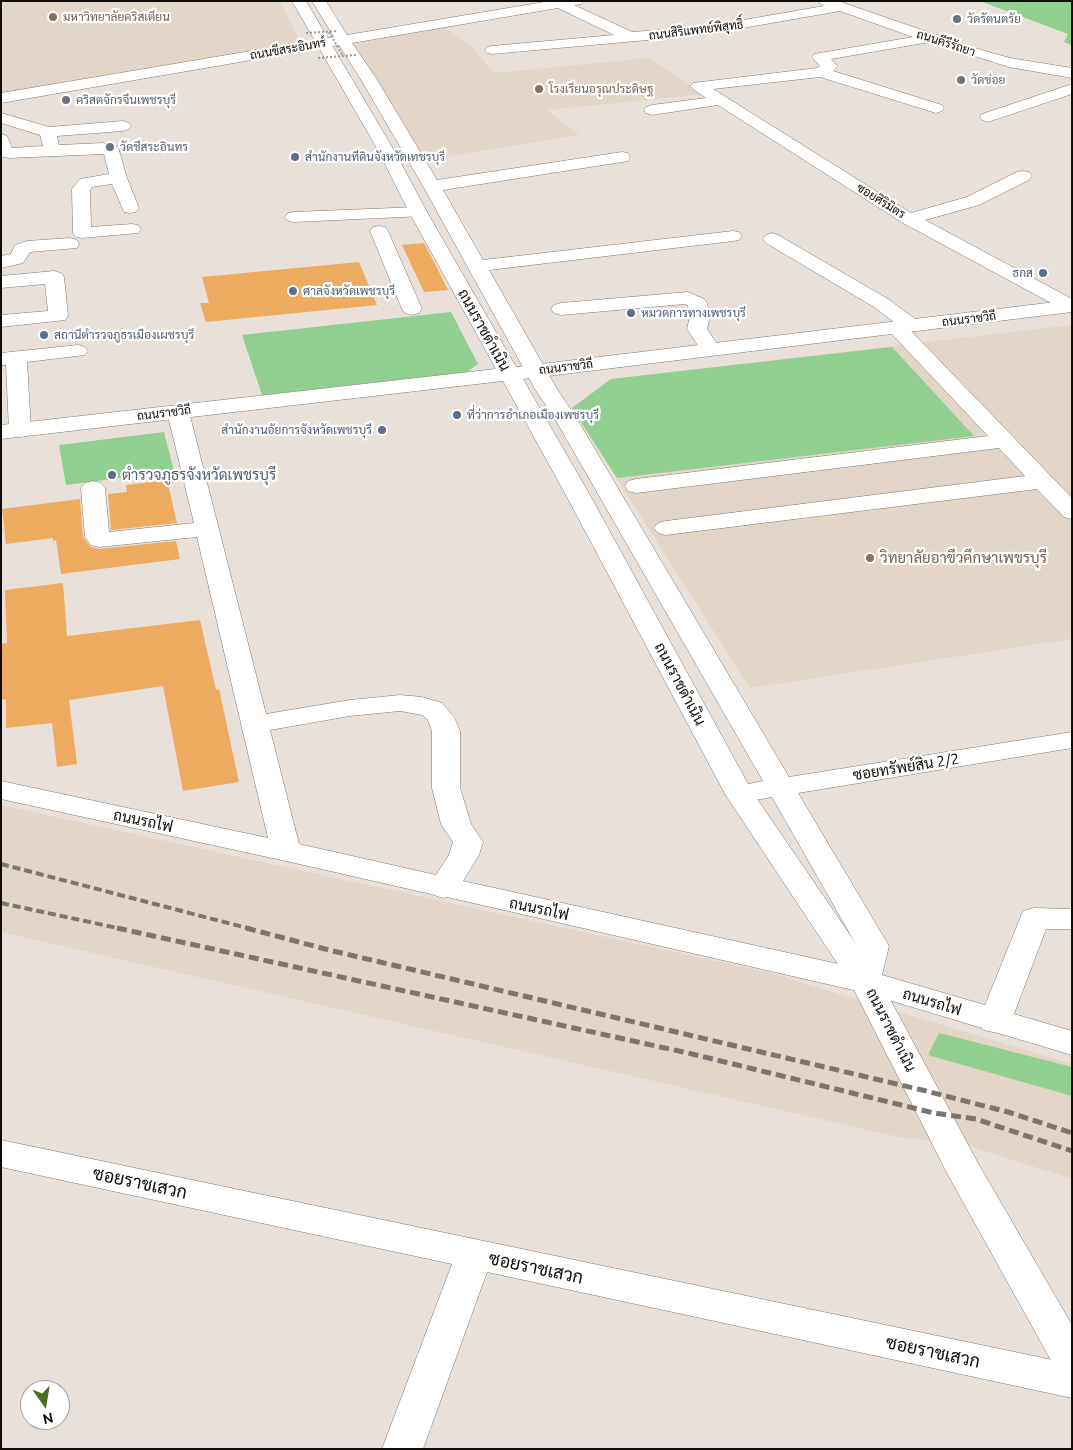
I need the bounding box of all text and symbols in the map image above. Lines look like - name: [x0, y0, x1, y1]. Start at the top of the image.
- place label: มหาวิทยาลัยคริสเตียน: [63, 10, 170, 24]
- marker: มหาวิทยาลัยคริสเตียน: [47, 11, 59, 23]
- place label: วัดรัตนตรัย: [967, 12, 1021, 26]
- marker: วัดรัตนตรัย: [951, 13, 963, 25]
- street label: ถนนสิริแพทย์พิสุทธิ์: [648, 17, 744, 43]
- street label: ถนนคีรีรัถยา: [915, 27, 977, 59]
- street label: ถนนขีสระอินทร์: [249, 35, 327, 63]
- place label: วัดข่อย: [971, 73, 1005, 87]
- marker: วัดข่อย: [955, 74, 967, 86]
- place label: โรงเรียนอรุณประดิษฐ: [549, 82, 653, 96]
- marker: โรงเรียนอรุณประดิษฐ: [533, 83, 545, 95]
- place label: คริสตจักรจีนเพชรบุรี: [76, 93, 176, 107]
- marker: คริสตจักรจีนเพชรบุรี: [60, 94, 72, 106]
- place label: วัดชีสระอินทร: [120, 140, 188, 154]
- marker: วัดชีสระอินทร: [104, 141, 116, 153]
- place label: สำนักงานทีดินจังหวัดเทชรบุรี: [305, 150, 445, 164]
- marker: สำนักงานทีดินจังหวัดเทชรบุรี: [289, 151, 301, 163]
- street label: ซอยศิริมิตร: [854, 180, 908, 222]
- place label: ธกส: [1013, 266, 1033, 280]
- marker: ธกส: [1037, 267, 1049, 279]
- place label: ศาลจังหวัดเพชรบุรี: [303, 284, 395, 298]
- marker: ศาลจังหวัดเพชรบุรี: [287, 285, 299, 297]
- street label: ถนนราชดำเนิน: [454, 286, 514, 374]
- place label: หมวดการทางเพชรบุรี: [641, 306, 746, 320]
- marker: หมวดการทางเพชรบุรี: [625, 307, 637, 319]
- street label: ถนนราชวิถี: [941, 309, 997, 329]
- place label: สถานีตำรวจภูธรเมืองเผชรบุรี: [54, 328, 194, 342]
- marker: สถานีตำรวจภูธรเมืองเผชรบุรี: [38, 329, 50, 341]
- street label: ถนนราชวิถี: [538, 357, 594, 377]
- street label: ถนนราชวิถี: [136, 403, 192, 423]
- place label: ที่ว่าการอำเภอเมืองเพชรบุรี: [467, 408, 599, 422]
- marker: ที่ว่าการอำเภอเมืองเพชรบุรี: [451, 409, 463, 421]
- place label: สำนักงานอัยการจังหวัดเพชรบุรี: [221, 423, 372, 437]
- marker: สำนักงานอัยการจังหวัดเพชรบุรี: [376, 424, 388, 436]
- place label: ตำรวจภูธรจังหวัดเพชรบุรี: [122, 466, 276, 484]
- marker: ตำรวจภูธรจังหวัดเพชรบุรี: [106, 469, 118, 481]
- place label: วิทยาลัยอาขีวคึกษาเพขรบุรี: [880, 549, 1047, 567]
- marker: วิทยาลัยอาขีวคึกษาเพขรบุรี: [864, 552, 876, 564]
- street label: ถนนราชดำเนิน: [651, 639, 709, 729]
- street label: ซอยทรัพย์สิน 2/2: [852, 750, 960, 784]
- street label: ถนนรถไฟ: [112, 806, 174, 836]
- street label: ถนนรถไฟ: [508, 894, 570, 924]
- street label: ถนนราชดำเนิน: [862, 985, 920, 1075]
- street label: ถนนรถไฟ: [900, 985, 964, 1019]
- street label: ซอยราชเสวก: [91, 1162, 189, 1204]
- street label: ซอยราชเสวก: [487, 1247, 585, 1289]
- street label: ซอยราชเสวก: [884, 1331, 982, 1373]
- north arrow: [20, 1380, 70, 1430]
- text: N: [41, 1410, 55, 1428]

